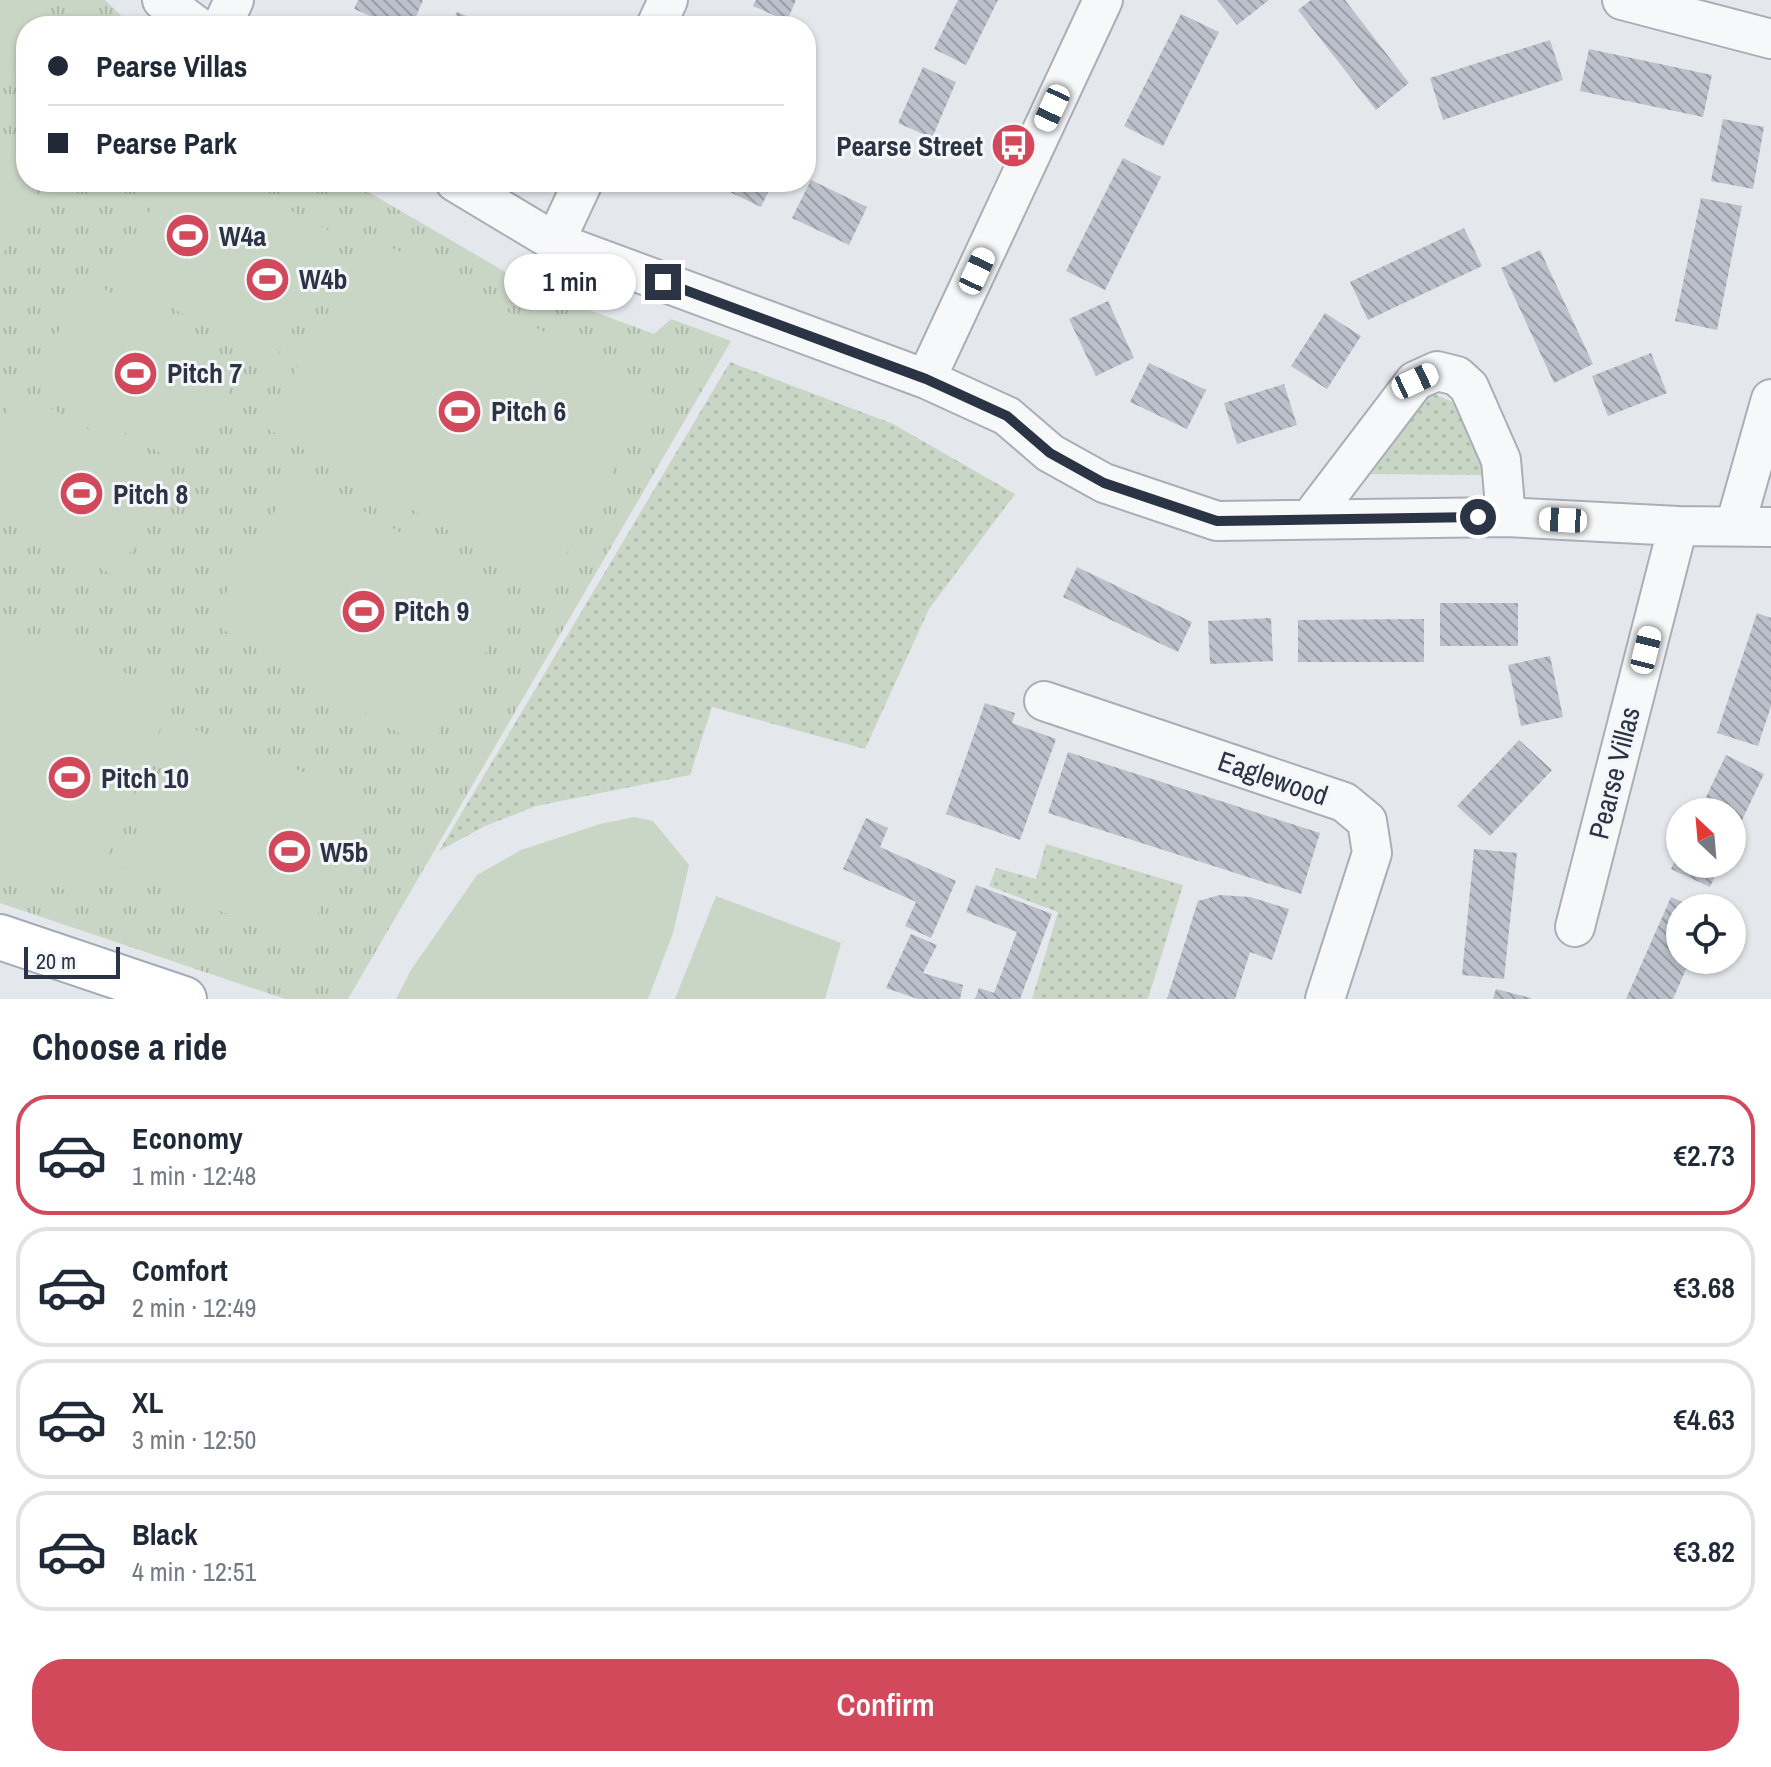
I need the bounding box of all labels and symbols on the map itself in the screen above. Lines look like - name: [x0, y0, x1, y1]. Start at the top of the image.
- car: [1031, 81, 1073, 135]
- bus stop icon: Pearse Street: [990, 122, 1038, 170]
- place label: Pearse Street: [836, 127, 983, 165]
- sports icon: W4a: [164, 212, 212, 260]
- place label: W4a: [219, 217, 266, 255]
- car: [956, 244, 998, 298]
- callout: 1 min: [503, 254, 635, 310]
- sports icon: W4b: [244, 255, 292, 303]
- place label: W4b: [299, 260, 347, 298]
- route end: [645, 264, 681, 300]
- sports icon: Pitch 7: [112, 349, 160, 397]
- place label: Pitch 7: [167, 354, 243, 392]
- car: [1388, 360, 1442, 402]
- sports icon: Pitch 6: [436, 387, 484, 435]
- place label: Pitch 6: [491, 392, 566, 430]
- sports icon: Pitch 8: [58, 470, 106, 518]
- place label: Pitch 8: [113, 475, 188, 513]
- route start: [1460, 499, 1496, 535]
- car: [1538, 507, 1588, 533]
- sports icon: Pitch 9: [339, 587, 387, 635]
- place label: Pitch 9: [394, 592, 469, 630]
- car: [1629, 624, 1663, 676]
- street label: Pearse Villas: [1579, 703, 1649, 843]
- street label: Eaglewood: [1213, 742, 1333, 814]
- sports icon: Pitch 10: [46, 754, 94, 802]
- place label: Pitch 10: [101, 759, 189, 797]
- north arrow: [1666, 798, 1746, 878]
- sports icon: W5b: [265, 828, 313, 876]
- place label: W5b: [320, 833, 368, 871]
- scale bar: [24, 943, 120, 979]

